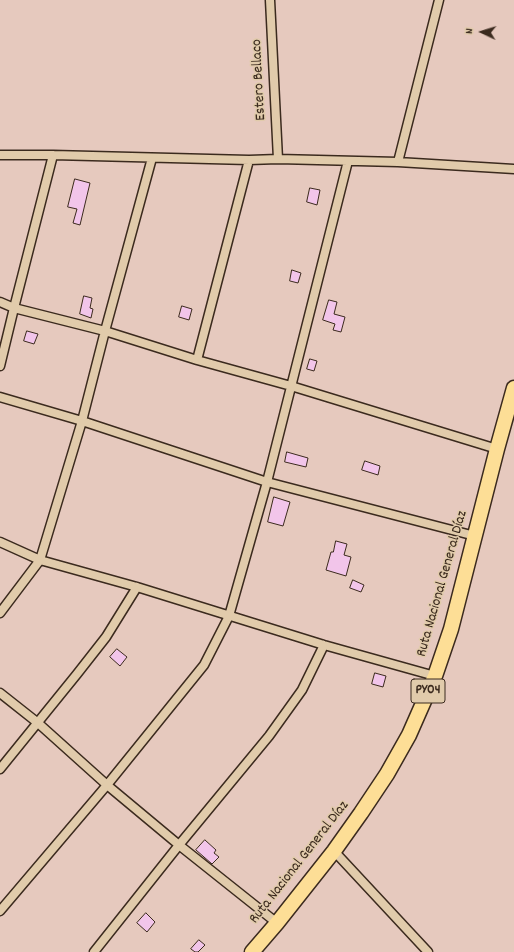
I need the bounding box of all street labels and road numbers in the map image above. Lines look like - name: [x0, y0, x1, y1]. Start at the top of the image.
- street label: Estero Bellaco: [249, 39, 271, 121]
- street label: Ruta Nacional General Díaz: [414, 509, 472, 659]
- road number: PY04: [411, 679, 445, 703]
- street label: Ruta Nacional General Díaz: [246, 798, 354, 928]

